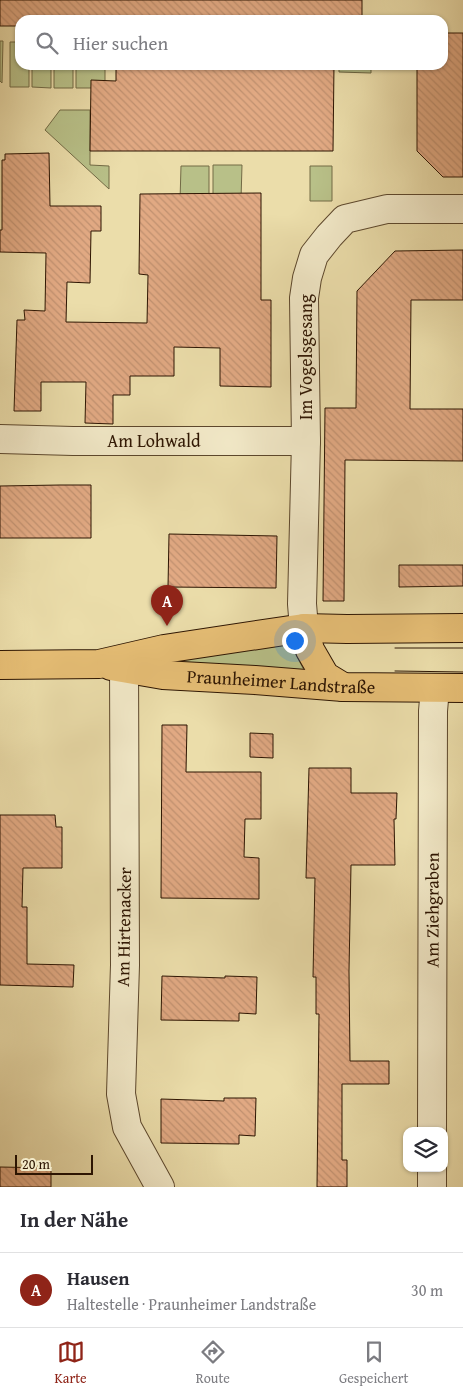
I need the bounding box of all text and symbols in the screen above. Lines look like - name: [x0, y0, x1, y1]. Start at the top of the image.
- search box: [15, 15, 448, 70]
- icon: search: [33, 29, 61, 57]
- text: Hier suchen: [73, 29, 168, 57]
- street label: Im Vogelsgesang: [292, 294, 319, 420]
- street label: Am Lohwald: [107, 427, 201, 454]
- pin: A: [151, 585, 183, 626]
- your location: [282, 628, 308, 654]
- street label: Praunheimer Landstraße: [186, 662, 375, 700]
- street label: Am Ziehgraben: [418, 852, 446, 968]
- street label: Am Hirtenacker: [109, 866, 138, 987]
- map controls: [403, 1127, 448, 1172]
- button: layers: [403, 1127, 448, 1172]
- scale bar: [15, 1152, 92, 1175]
- text: 20 m: [22, 1154, 50, 1174]
- text: In der Nähe: [20, 1204, 128, 1235]
- text: Hausen: [67, 1264, 130, 1292]
- text: A: [31, 1278, 41, 1302]
- text: 30 m: [411, 1278, 443, 1302]
- text: Haltestelle · Praunheimer Landstraße: [67, 1292, 316, 1316]
- tab: Karte: [54, 1338, 87, 1388]
- tab: Route: [196, 1338, 230, 1388]
- tab: Gespeichert: [339, 1338, 408, 1388]

